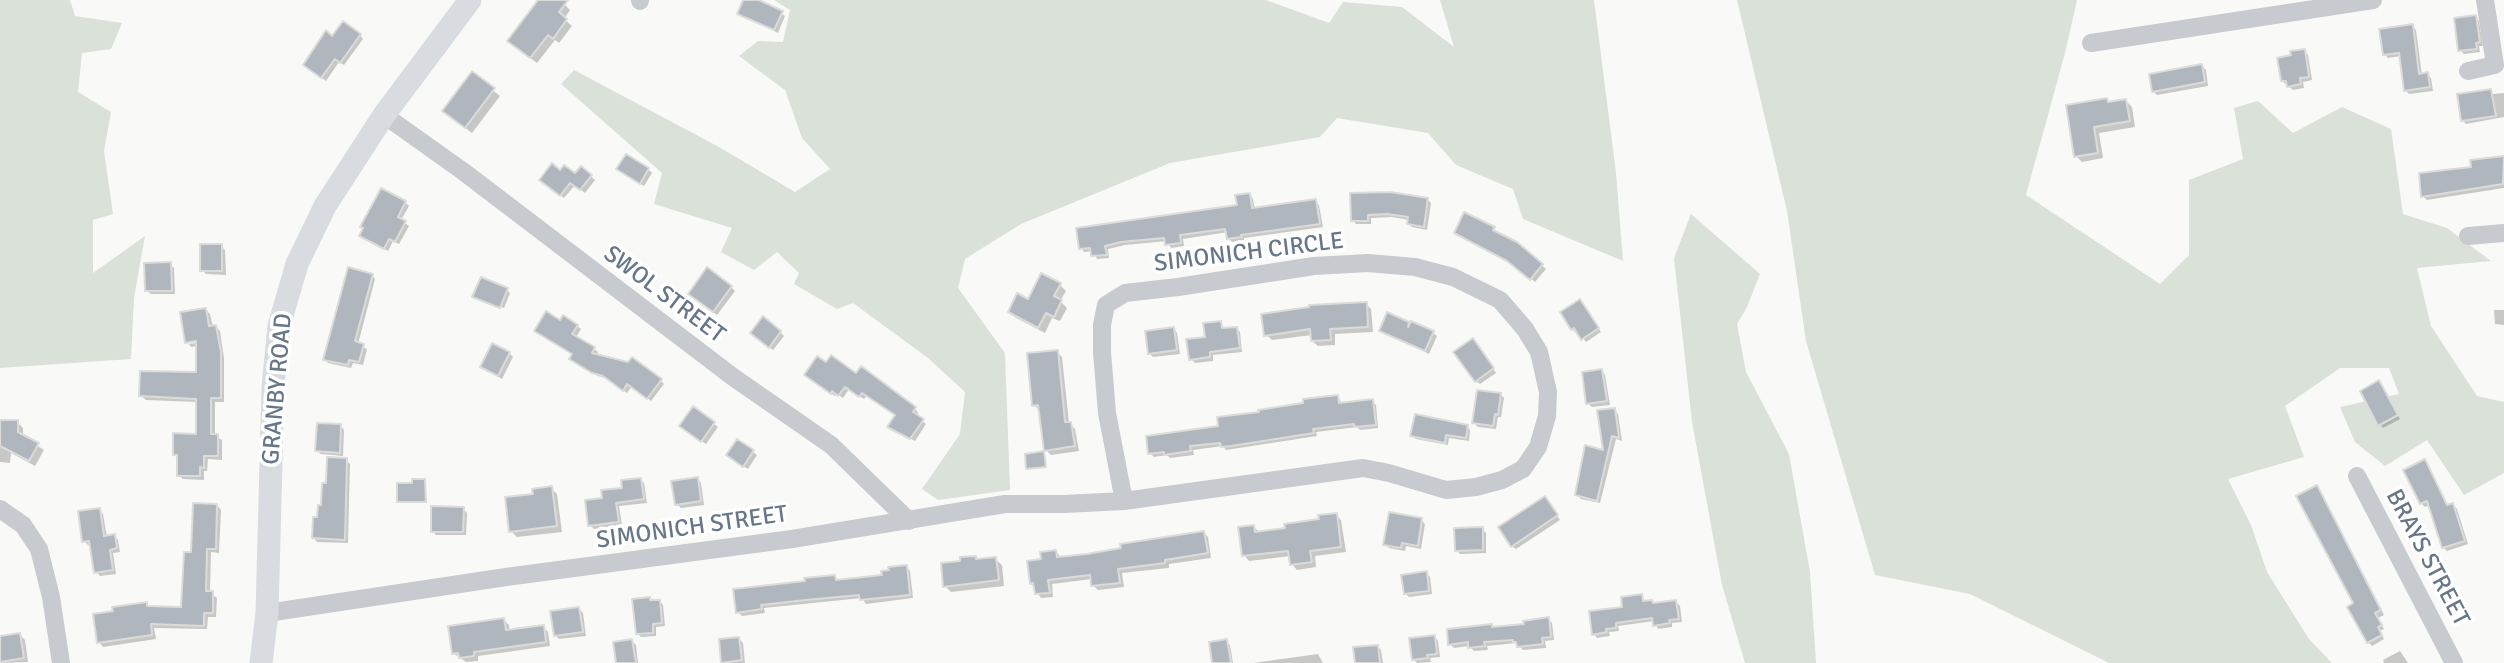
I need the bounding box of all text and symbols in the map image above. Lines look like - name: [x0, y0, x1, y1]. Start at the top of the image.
- street label: SIMONICH CIRCLE: [1153, 227, 1345, 279]
- street label: SWOL STREET: [598, 240, 730, 350]
- street label: GRANBY ROAD: [257, 312, 299, 466]
- street label: BRAYS STREET: [2379, 485, 2475, 631]
- street label: SIMONICH STREET: [595, 500, 789, 556]

